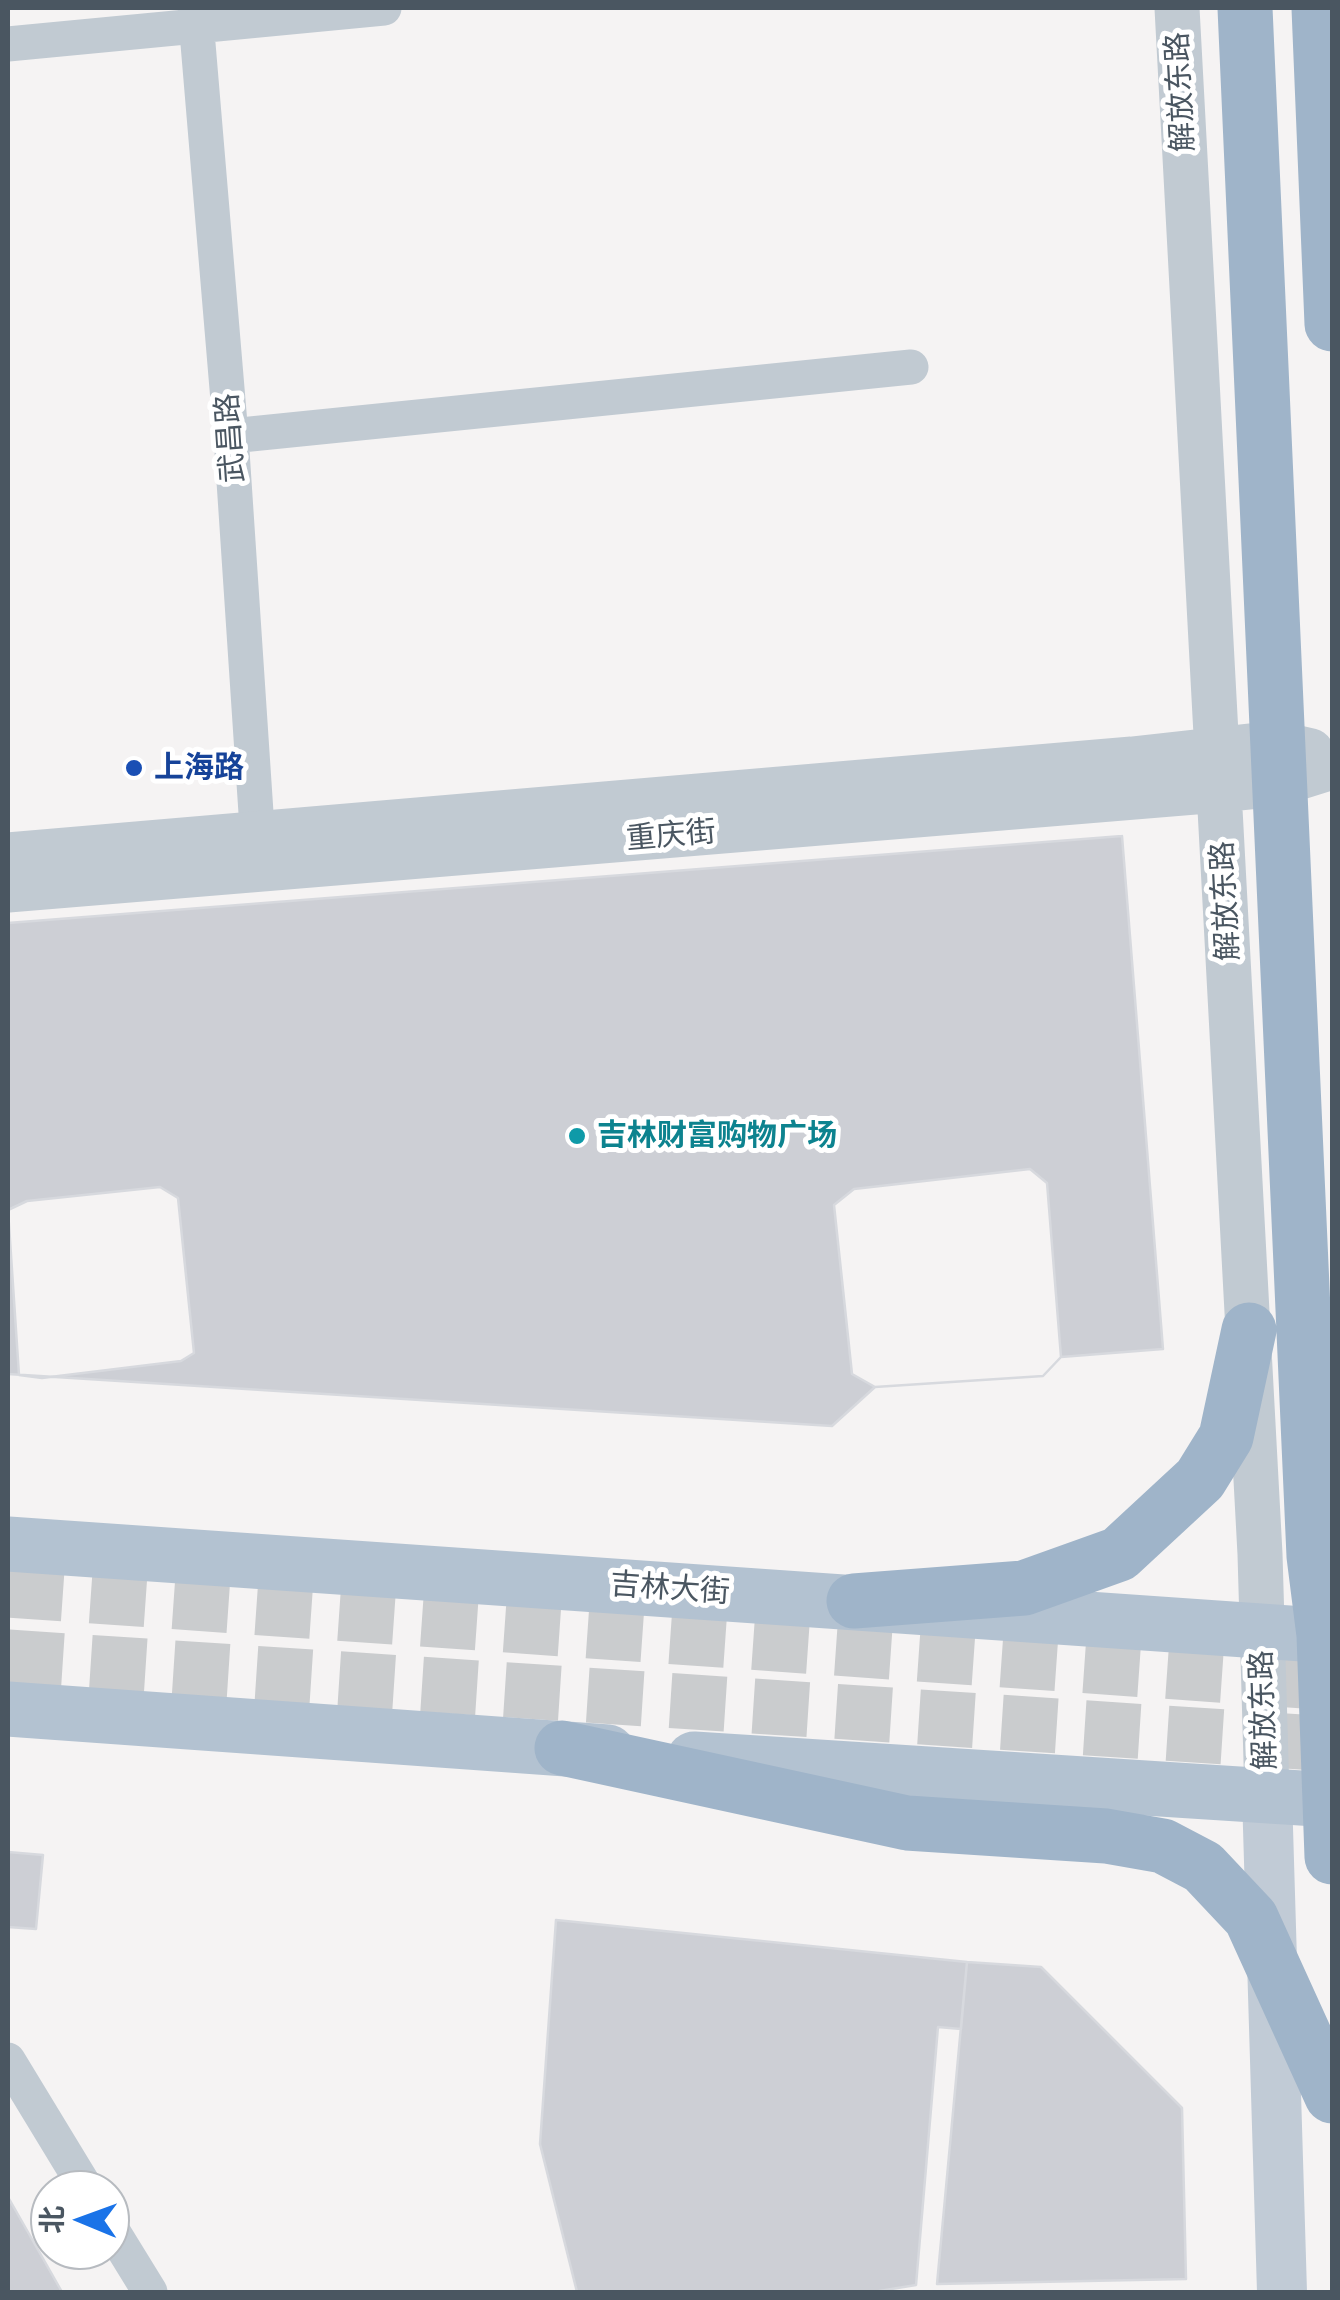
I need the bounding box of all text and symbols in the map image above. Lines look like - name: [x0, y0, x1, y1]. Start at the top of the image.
- street label: 解放东路: [1160, 31, 1202, 153]
- street label: 武昌路: [210, 392, 252, 484]
- place label: 上海路: [154, 750, 244, 786]
- marker: 上海路: [123, 757, 145, 779]
- street label: 重庆街: [625, 814, 717, 858]
- street label: 解放东路: [1205, 840, 1247, 962]
- place label: 吉林财富购物广场: [597, 1118, 837, 1154]
- marker: 吉林财富购物广场: [566, 1125, 588, 1147]
- street label: 吉林大街: [609, 1567, 731, 1611]
- street label: 解放东路: [1244, 1649, 1284, 1771]
- north arrow: [30, 2170, 130, 2270]
- text: 北: [35, 2205, 69, 2234]

